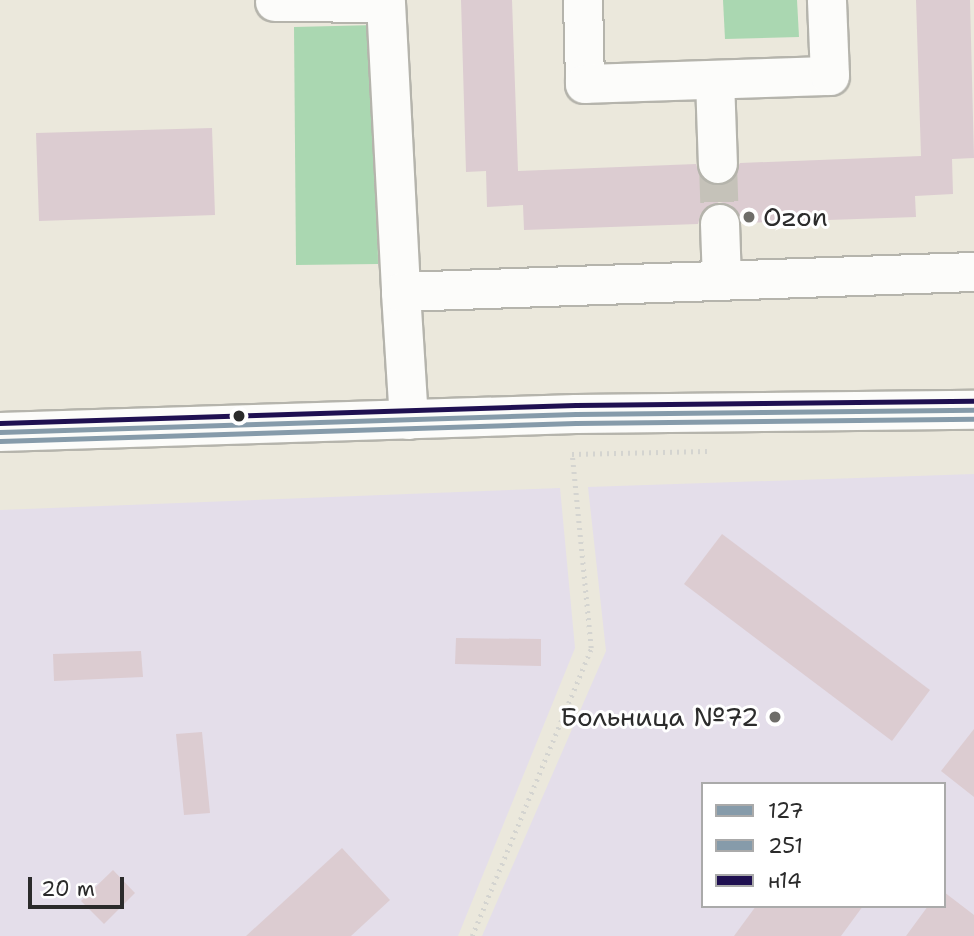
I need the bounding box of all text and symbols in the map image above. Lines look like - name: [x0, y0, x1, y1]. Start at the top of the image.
- place label: Ozon: [763, 201, 828, 233]
- marker: Ozon: [741, 209, 757, 225]
- unlabelled marker: [232, 409, 246, 423]
- place label: Больница №72: [560, 701, 759, 733]
- marker: Больница №72: [765, 707, 785, 727]
- legend: [701, 782, 946, 908]
- text: 127: [768, 797, 804, 825]
- text: 251: [768, 832, 803, 860]
- scale bar: [32, 862, 128, 906]
- text: н14: [768, 867, 802, 895]
- text: 20 m: [41, 875, 95, 903]

